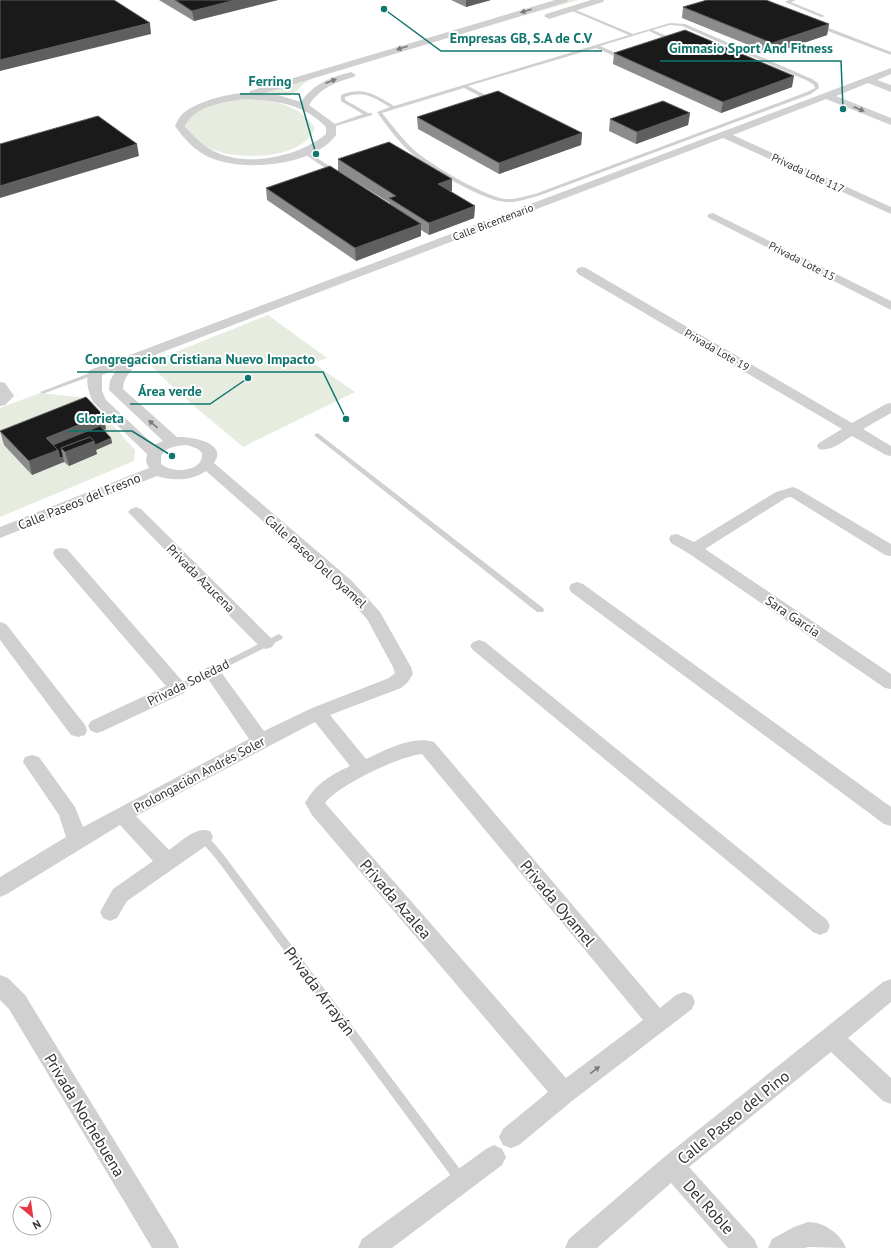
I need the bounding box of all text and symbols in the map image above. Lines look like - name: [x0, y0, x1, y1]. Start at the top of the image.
- one-way arrow: [520, 8, 532, 14]
- callout: Empresas GB, S.A de C.V: [441, 25, 602, 51]
- text: Empresas GB, S.A de C.V: [450, 29, 593, 47]
- callout: Gimnasio Sport And Fitness: [660, 35, 841, 61]
- text: Gimnasio Sport And Fitness: [669, 39, 833, 57]
- one-way arrow: [395, 45, 407, 51]
- callout: Ferring: [240, 68, 299, 94]
- text: Ferring: [249, 72, 291, 90]
- one-way arrow: [326, 78, 338, 84]
- one-way arrow: [854, 106, 865, 112]
- street label: Privada Lote 117: [769, 150, 847, 196]
- street label: Calle Bicentenario: [451, 200, 535, 244]
- street label: Privada Lote 15: [766, 238, 838, 284]
- street label: Privada Lote 19: [682, 326, 752, 374]
- callout: Congregacion Cristiana Nuevo Impacto: [77, 346, 323, 372]
- text: Congregacion Cristiana Nuevo Impacto: [85, 350, 316, 368]
- callout: Área verde: [130, 378, 210, 404]
- text: Área verde: [138, 382, 202, 400]
- callout: Glorieta: [68, 405, 132, 431]
- text: Glorieta: [76, 409, 124, 427]
- one-way arrow: [148, 419, 158, 428]
- street label: Calle Paseos del Fresno: [15, 469, 143, 534]
- street label: Calle Paseo Del Oyamel: [261, 511, 370, 612]
- street label: Privada Azucena: [163, 541, 238, 616]
- street label: Sara Garcia: [762, 592, 823, 641]
- street label: Privada Soledad: [144, 655, 232, 710]
- street label: Prolongación Andrés Soler: [131, 732, 268, 816]
- street label: Privada Azalea: [356, 855, 436, 943]
- street label: Privada Oyamel: [516, 856, 600, 950]
- street label: Privada Arrayán: [280, 942, 360, 1040]
- street label: Privada Nochebuena: [40, 1050, 130, 1180]
- one-way arrow: [590, 1065, 601, 1074]
- street label: Calle Paseo del Pino: [673, 1066, 793, 1168]
- street label: Del Roble: [679, 1176, 739, 1238]
- north arrow: [12, 1196, 52, 1236]
- text: N: [30, 1217, 43, 1233]

